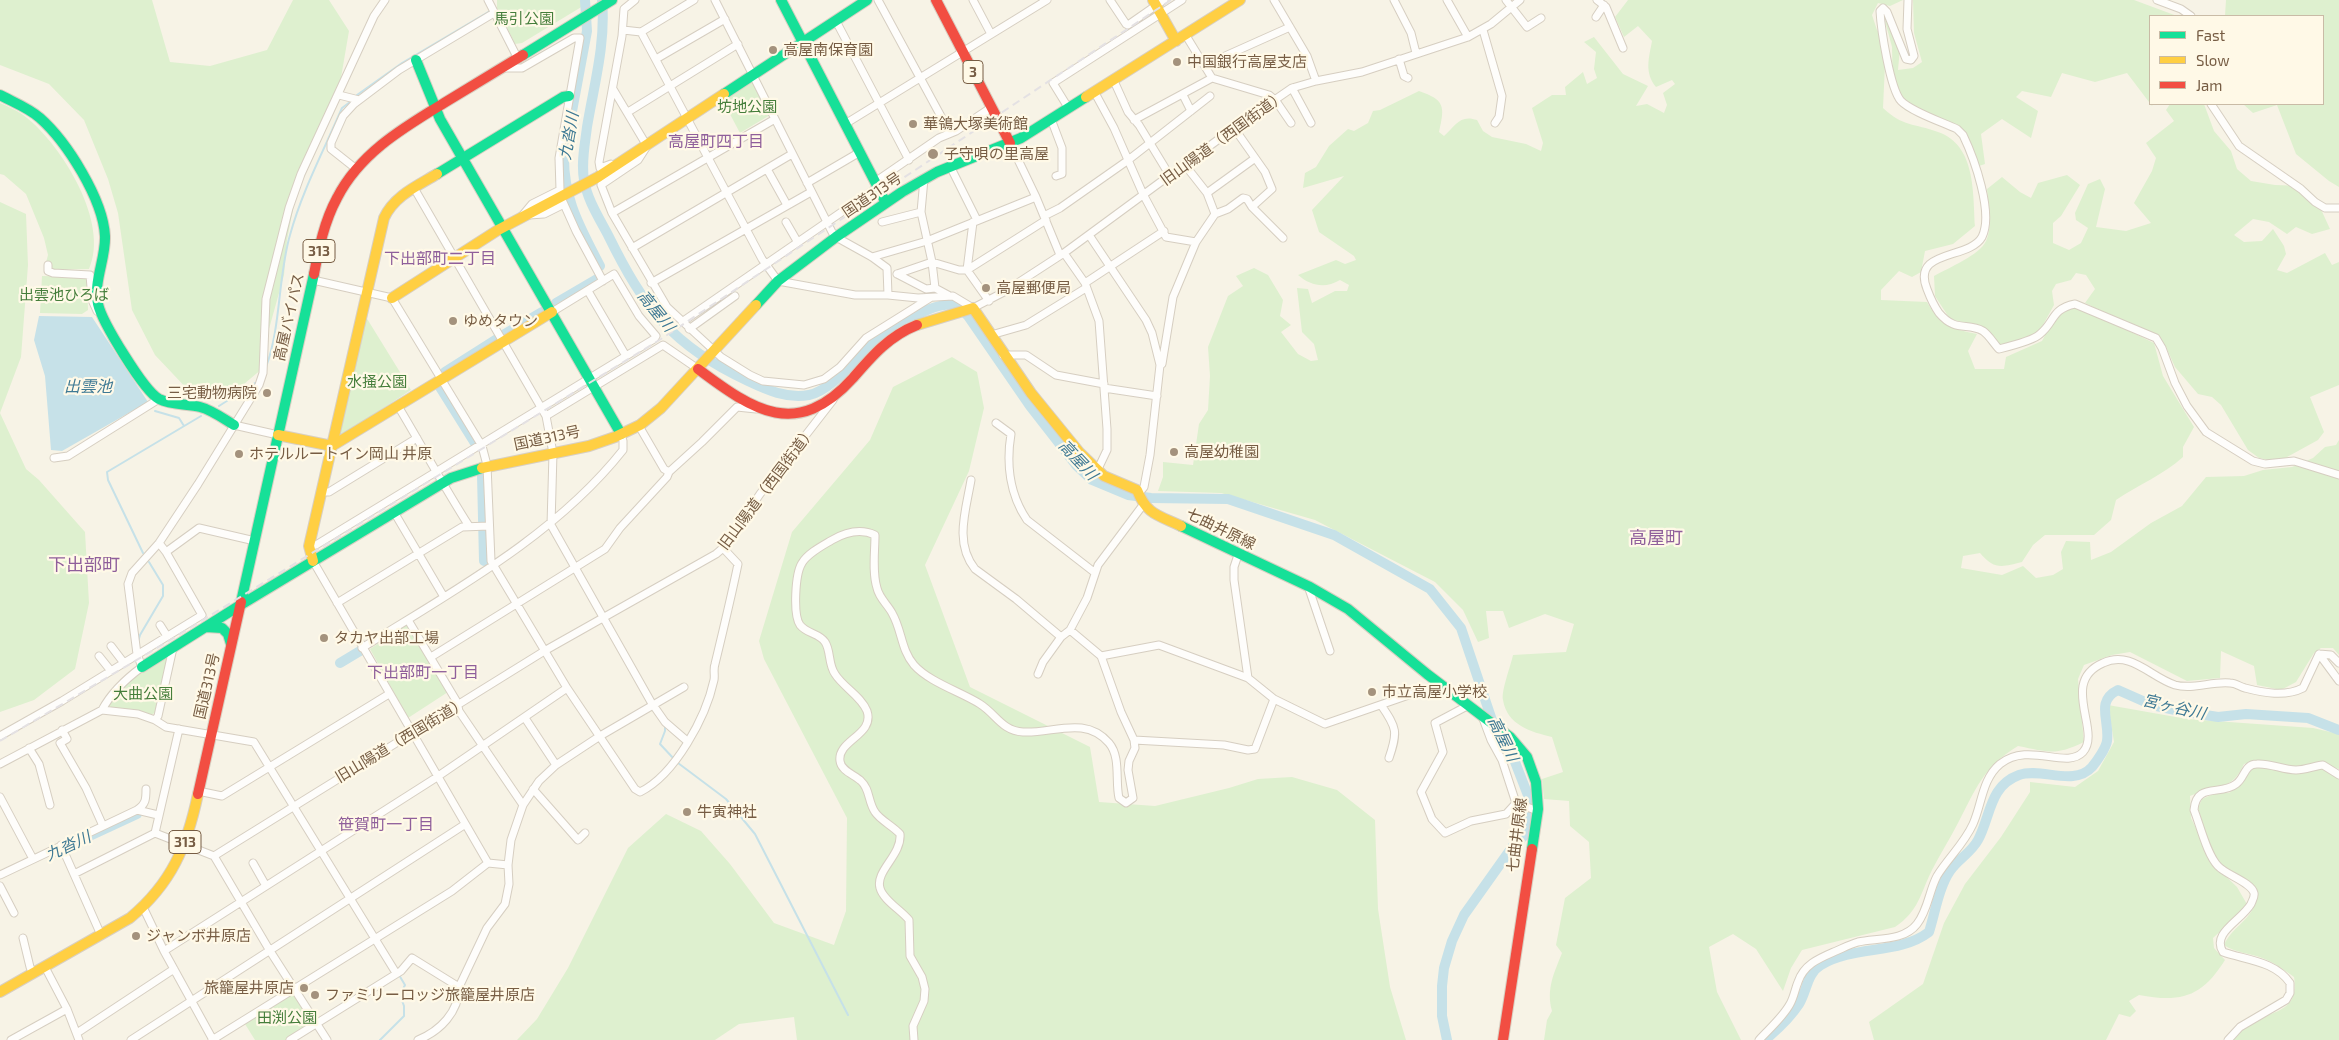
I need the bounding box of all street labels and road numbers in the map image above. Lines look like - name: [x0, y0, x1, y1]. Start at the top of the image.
- road number: 3: [963, 61, 983, 84]
- street label: 旧山陽道（西国街道）: [1157, 87, 1289, 189]
- street label: 国道313号: [839, 169, 905, 221]
- road number: 313: [303, 240, 335, 262]
- street label: 高屋バイパス: [270, 271, 308, 363]
- street label: 国道313号: [512, 422, 582, 454]
- street label: 旧山陽道（西国街道）: [715, 423, 819, 553]
- street label: 七曲井原線: [1183, 504, 1259, 554]
- street label: 国道313号: [191, 651, 223, 721]
- street label: 旧山陽道（西国街道）: [332, 694, 470, 786]
- street label: 七曲井原線: [1503, 797, 1531, 873]
- road number: 313: [169, 830, 201, 854]

